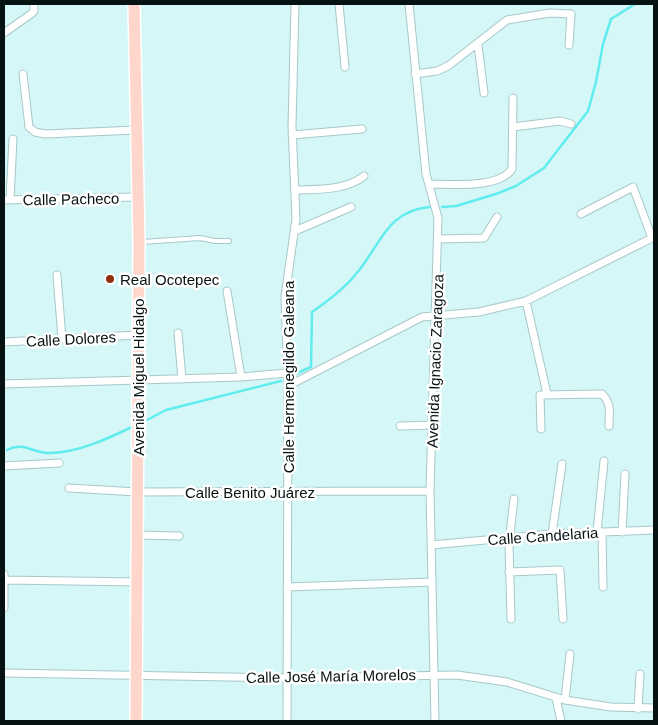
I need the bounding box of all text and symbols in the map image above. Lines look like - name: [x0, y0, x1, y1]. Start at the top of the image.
- street label: Calle Pacheco: [22, 190, 120, 208]
- place label: Real Ocotepec: [120, 271, 220, 288]
- marker: Real Ocotepec: [104, 273, 116, 285]
- street label: Avenida Ignacio Zaragoza: [423, 273, 447, 448]
- street label: Calle Hermenegildo Galeana: [280, 280, 297, 473]
- street label: Avenida Miguel Hidalgo: [130, 298, 147, 456]
- street label: Calle Dolores: [26, 328, 116, 350]
- street label: Calle Benito Juárez: [185, 484, 315, 501]
- street label: Calle Candelaria: [487, 524, 600, 548]
- street label: Calle José María Morelos: [246, 666, 416, 686]

